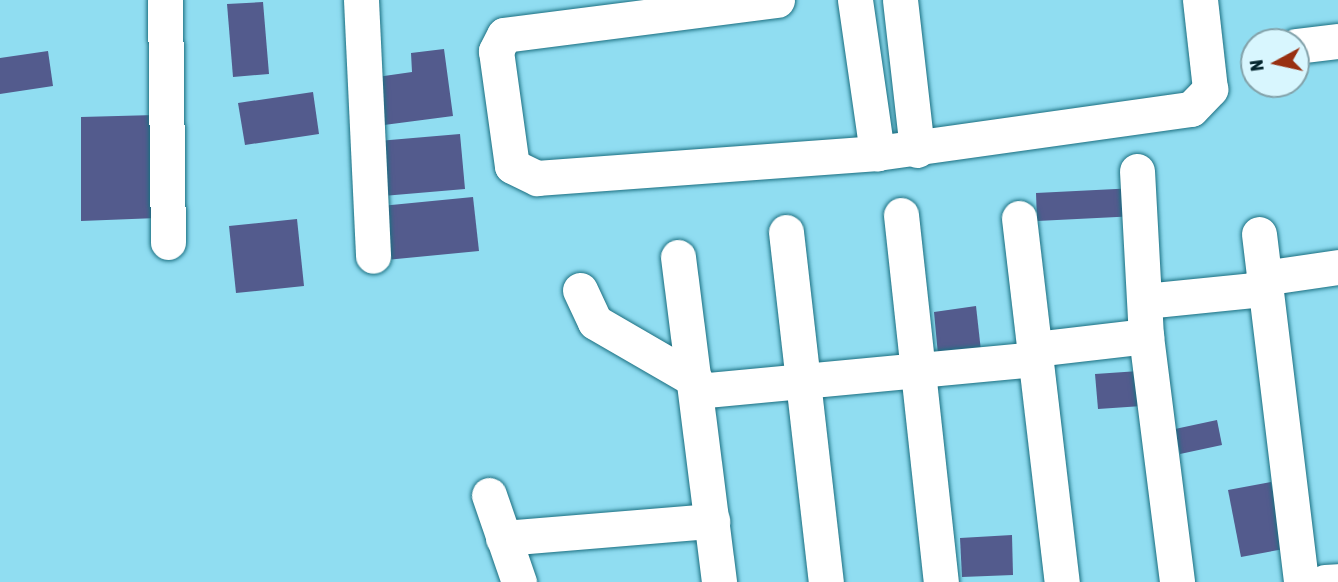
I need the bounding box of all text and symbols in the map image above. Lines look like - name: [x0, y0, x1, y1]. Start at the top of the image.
- north arrow: [1240, 28, 1310, 98]
- text: N: [1245, 59, 1268, 73]

